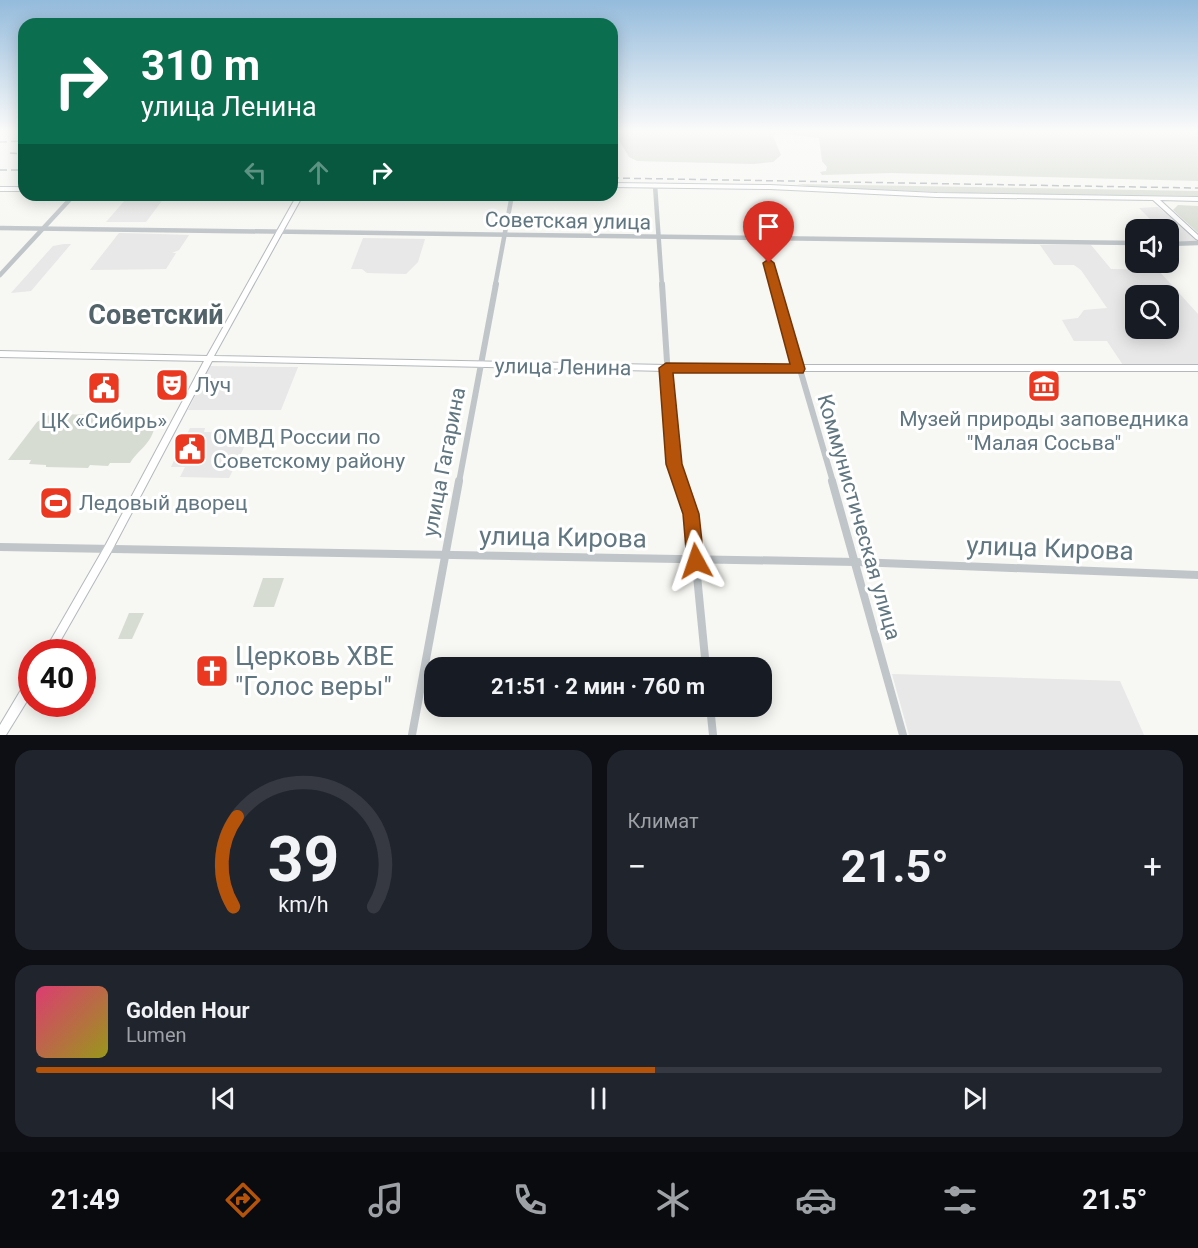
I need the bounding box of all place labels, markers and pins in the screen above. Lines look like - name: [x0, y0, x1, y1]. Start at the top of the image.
- pin: [743, 201, 794, 263]
- theatre icon: Луч: [154, 367, 190, 403]
- museum icon: Музей природы заповедника "Малая Сосьва": [1026, 368, 1062, 404]
- public building icon: ЦК «Сибирь»: [86, 370, 122, 406]
- place label: Луч: [195, 373, 231, 397]
- place label: Музей природы заповедника "Малая Сосьва": [899, 407, 1189, 455]
- place label: ЦК «Сибирь»: [41, 409, 167, 433]
- place label: ОМВД России по Советскому району: [213, 425, 405, 473]
- public building icon: ОМВД России по Советскому району: [172, 431, 208, 467]
- sports icon: Ледовый дворец: [38, 485, 74, 521]
- place label: Ледовый дворец: [79, 491, 247, 515]
- place label: Церковь ХВЕ "Голос веры": [235, 641, 394, 701]
- church icon: Церковь ХВЕ "Голос веры": [194, 653, 230, 689]

